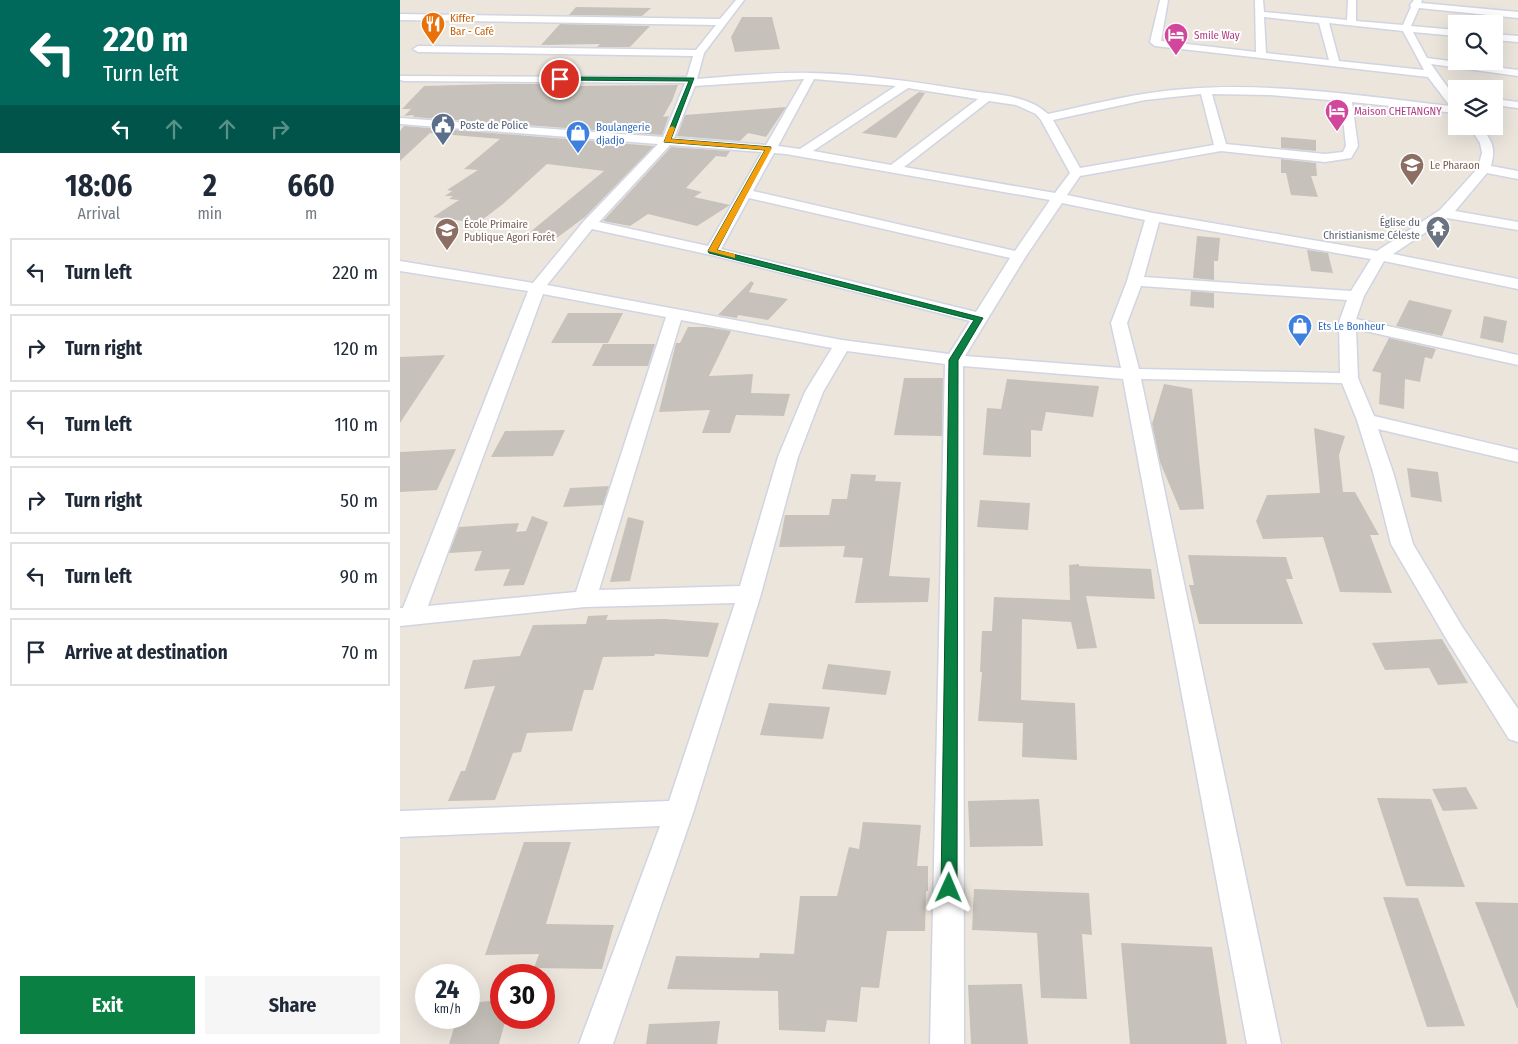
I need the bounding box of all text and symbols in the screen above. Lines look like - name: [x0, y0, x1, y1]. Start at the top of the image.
- restaurant icon: Kiffer Bar - Café: [420, 11, 446, 45]
- place label: Kiffer Bar - Café: [450, 12, 494, 38]
- map controls: [1448, 15, 1503, 135]
- button: search: [1448, 15, 1503, 70]
- text: 220 m: [103, 18, 189, 60]
- icon: left: [20, 20, 85, 85]
- hotel icon: Smile Way: [1163, 22, 1189, 56]
- place label: Smile Way: [1194, 29, 1240, 42]
- pin: [539, 58, 581, 100]
- text: Turn left: [103, 60, 179, 87]
- icon: arrive: [546, 65, 574, 93]
- button: layers: [1448, 80, 1503, 135]
- hotel icon: Maison CHETANGNY: [1324, 98, 1350, 132]
- place label: Maison CHETANGNY: [1354, 105, 1442, 118]
- public building icon: Poste de Police: [430, 112, 456, 146]
- icon: left: [107, 115, 135, 143]
- icon: ahead: [160, 115, 188, 143]
- icon: ahead: [213, 115, 241, 143]
- icon: right: [266, 115, 294, 143]
- place label: Poste de Police: [460, 119, 528, 132]
- shop icon: Boulangerie djadjo: [565, 120, 591, 154]
- place label: Boulangerie djadjo: [596, 121, 650, 147]
- school or university icon: Le Pharaon: [1399, 152, 1425, 186]
- place label: Le Pharaon: [1430, 159, 1480, 172]
- text: 18:06: [65, 168, 132, 204]
- text: 2: [203, 168, 217, 204]
- text: 660: [287, 168, 335, 204]
- text: Arrival: [78, 204, 120, 223]
- text: min: [197, 204, 222, 223]
- text: m: [305, 204, 317, 223]
- place label: Église du Christianisme Céleste: [1323, 215, 1420, 242]
- temple icon: Église du Christianisme Céleste: [1425, 215, 1451, 249]
- school or university icon: École Primaire Publique Agori Forêt: [434, 217, 460, 251]
- place label: École Primaire Publique Agori Forêt: [464, 217, 555, 244]
- icon: left: [22, 258, 50, 286]
- text: Turn left: [65, 261, 132, 284]
- text: 220 m: [332, 261, 378, 284]
- shop icon: Ets Le Bonheur: [1287, 313, 1313, 347]
- place label: Ets Le Bonheur: [1318, 320, 1385, 333]
- icon: right: [22, 334, 50, 362]
- text: Turn right: [65, 337, 142, 360]
- text: 120 m: [333, 337, 378, 360]
- icon: left: [22, 410, 50, 438]
- text: Turn left: [65, 413, 132, 436]
- text: 110 m: [334, 413, 378, 436]
- icon: right: [22, 486, 50, 514]
- text: Turn right: [65, 489, 142, 512]
- text: 50 m: [340, 489, 378, 512]
- icon: left: [22, 562, 50, 590]
- text: Turn left: [65, 565, 132, 588]
- text: 90 m: [340, 565, 378, 588]
- icon: arrive: [22, 638, 50, 666]
- text: Arrive at destination: [65, 641, 228, 664]
- text: 70 m: [342, 641, 378, 664]
- position arrow: [922, 861, 974, 913]
- speed limit sign: 30: [490, 964, 555, 1029]
- text: 24: [436, 975, 459, 1005]
- button: Exit: [20, 976, 195, 1034]
- button: Share: [205, 976, 380, 1034]
- text: km/h: [434, 1002, 461, 1016]

